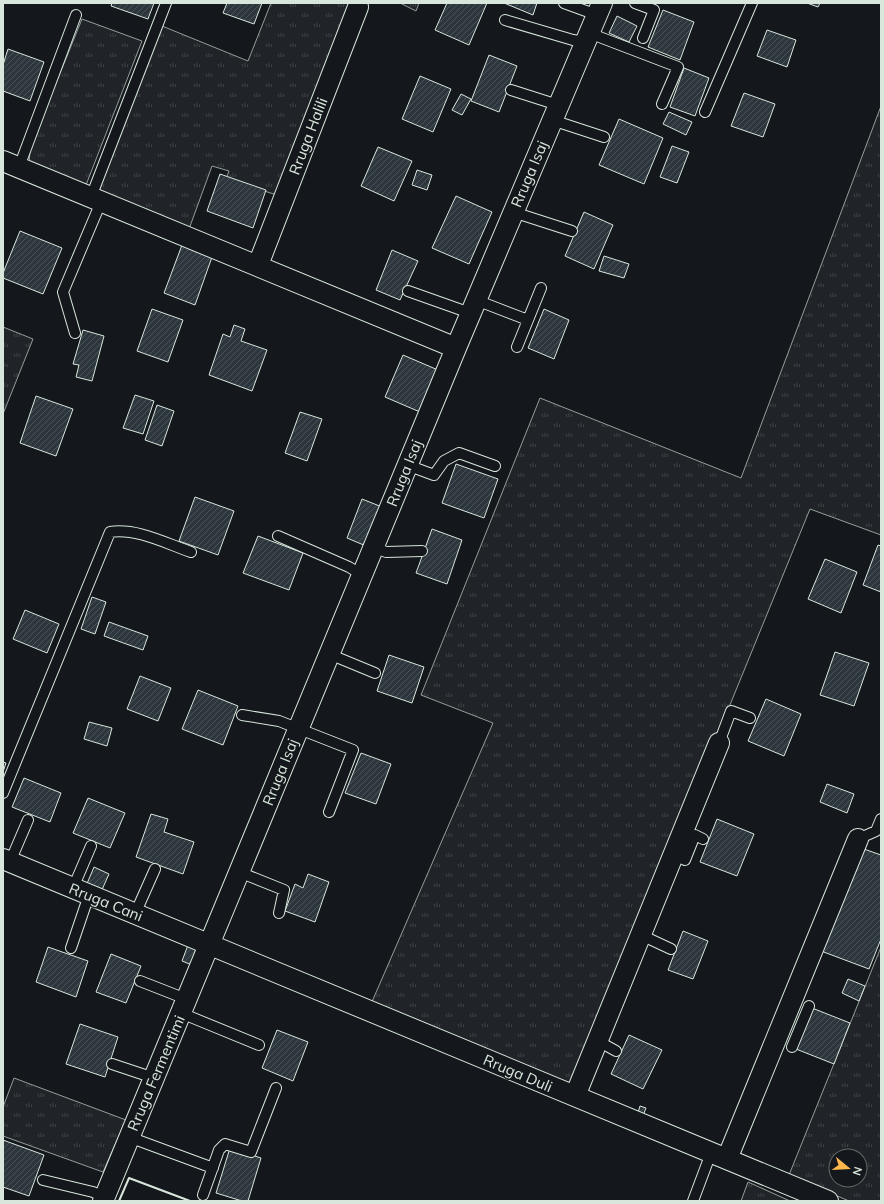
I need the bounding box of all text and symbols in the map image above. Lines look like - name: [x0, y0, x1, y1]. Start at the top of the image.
- street label: Rruga Halili: [285, 95, 331, 177]
- street label: Rruga Isaj: [507, 138, 551, 210]
- street label: Rruga Isaj: [382, 437, 426, 509]
- street label: Rruga Isaj: [258, 736, 302, 808]
- street label: Rruga Cani: [66, 879, 146, 925]
- street label: Rruga Fermentimi: [123, 1012, 189, 1134]
- street label: Rruga Duli: [480, 1050, 556, 1096]
- north arrow: [828, 1148, 868, 1188]
- text: N: [850, 1165, 865, 1177]

